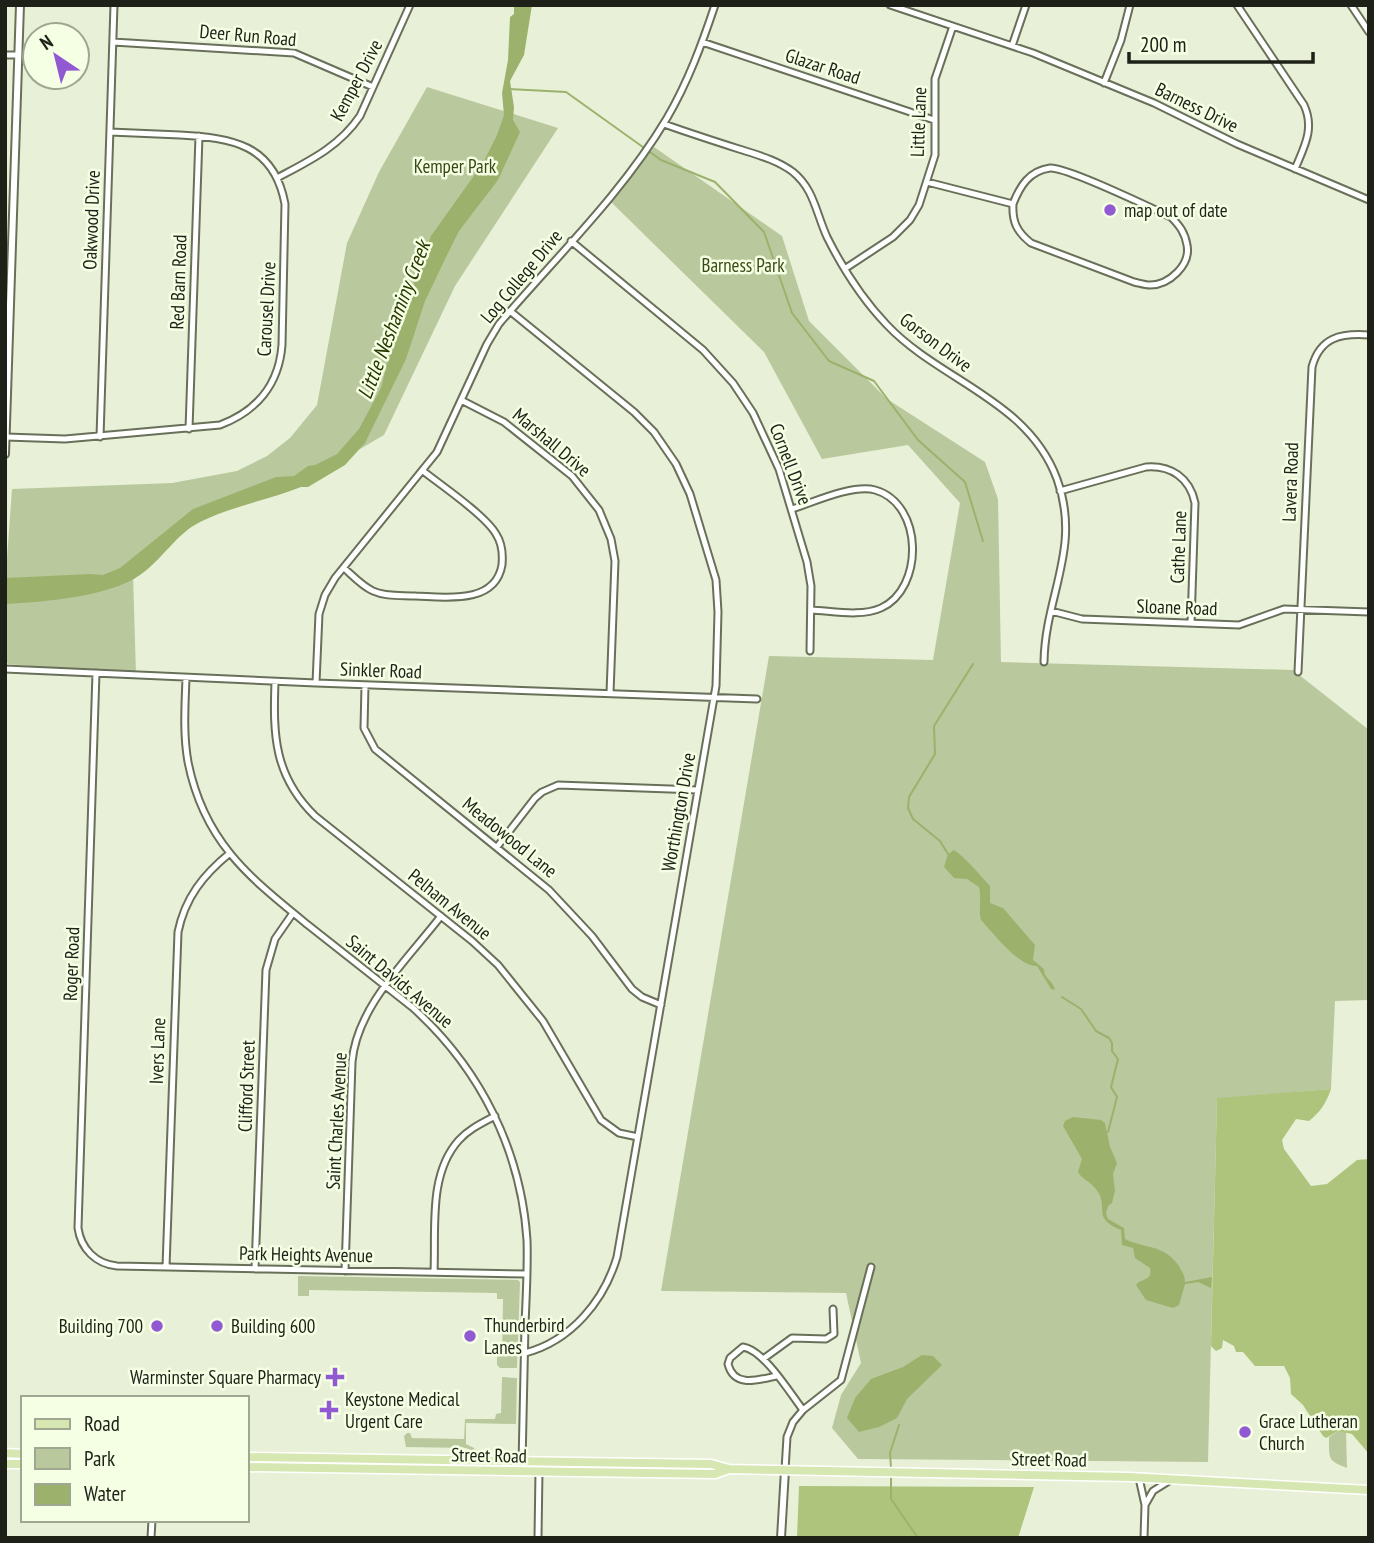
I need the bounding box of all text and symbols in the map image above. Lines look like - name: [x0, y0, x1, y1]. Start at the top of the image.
- street label: Deer Run Road: [199, 19, 297, 51]
- north arrow: [21, 21, 91, 91]
- scale bar: [1129, 21, 1313, 65]
- text: N: [35, 29, 57, 55]
- text: 200 m: [1140, 31, 1186, 58]
- street label: Kemper Drive: [325, 35, 387, 125]
- street label: Glazar Road: [782, 43, 864, 89]
- street label: Barness Drive: [1152, 77, 1243, 137]
- street label: Little Lane: [905, 86, 931, 157]
- park label: Kemper Park: [414, 154, 497, 178]
- street label: Oakwood Drive: [77, 170, 105, 270]
- place label: map out of date: [1124, 198, 1228, 222]
- marker: map out of date: [1102, 202, 1118, 218]
- street label: Log College Drive: [475, 224, 567, 328]
- street label: Red Barn Road: [164, 234, 192, 330]
- water label: Little Neshaminy Creek: [351, 234, 437, 403]
- park label: Barness Park: [701, 253, 785, 277]
- street label: Carousel Drive: [252, 261, 280, 357]
- street label: Gorson Drive: [895, 307, 977, 377]
- street label: Marshall Drive: [508, 402, 596, 482]
- street label: Cornell Drive: [765, 420, 818, 508]
- street label: Lavera Road: [1277, 442, 1303, 522]
- street label: Cathe Lane: [1165, 510, 1191, 584]
- street label: Sloane Road: [1136, 594, 1218, 620]
- street label: Sinkler Road: [340, 657, 422, 683]
- street label: Worthington Drive: [656, 750, 700, 873]
- street label: Meadowood Lane: [458, 792, 562, 883]
- street label: Pelham Avenue: [404, 863, 497, 945]
- street label: Roger Road: [58, 926, 84, 1002]
- street label: Saint Davids Avenue: [341, 929, 459, 1033]
- street label: Ivers Lane: [144, 1017, 170, 1085]
- street label: Clifford Street: [232, 1039, 260, 1132]
- street label: Saint Charles Avenue: [320, 1052, 352, 1190]
- street label: Park Heights Avenue: [239, 1241, 373, 1267]
- place label: Thunderbird Lanes: [484, 1313, 565, 1359]
- place label: Building 700: [59, 1314, 143, 1338]
- place label: Building 600: [231, 1314, 315, 1338]
- marker: Building 700: [149, 1318, 165, 1334]
- marker: Building 600: [209, 1318, 225, 1334]
- marker: Thunderbird Lanes: [462, 1328, 478, 1344]
- place label: Warminster Square Pharmacy: [130, 1365, 322, 1389]
- marker: Warminster Square Pharmacy: [327, 1369, 343, 1385]
- place label: Keystone Medical Urgent Care: [345, 1387, 460, 1433]
- legend: [21, 1396, 248, 1522]
- marker: Keystone Medical Urgent Care: [319, 1400, 339, 1420]
- place label: Grace Lutheran Church: [1259, 1409, 1358, 1455]
- text: Road: [84, 1410, 120, 1437]
- marker: Grace Lutheran Church: [1237, 1424, 1253, 1440]
- street label: Street Road: [451, 1442, 527, 1468]
- text: Park: [84, 1445, 115, 1472]
- street label: Street Road: [1011, 1446, 1087, 1472]
- text: Water: [84, 1480, 126, 1507]

